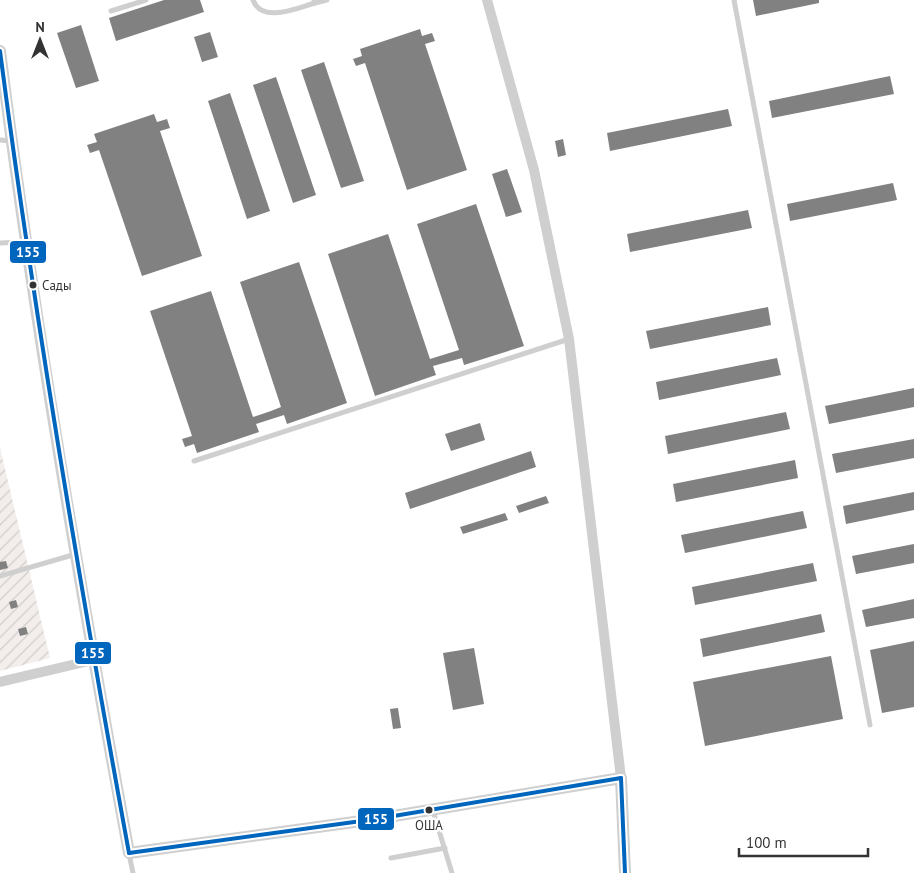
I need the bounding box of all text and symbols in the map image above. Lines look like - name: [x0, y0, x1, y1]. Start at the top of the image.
- north arrow: [15, 15, 65, 65]
- text: N: [35, 18, 45, 36]
- line badge: 155: [9, 240, 47, 264]
- text: 155: [16, 243, 40, 261]
- place label: Сады: [42, 277, 71, 294]
- marker: Сады: [28, 280, 38, 290]
- line badge: 155: [74, 641, 112, 665]
- text: 155: [81, 644, 105, 662]
- marker: ОША: [424, 805, 434, 815]
- line badge: 155: [357, 807, 395, 831]
- text: 155: [364, 810, 388, 828]
- place label: ОША: [415, 817, 443, 834]
- scale bar: [739, 826, 868, 858]
- text: 100 m: [746, 833, 787, 852]

